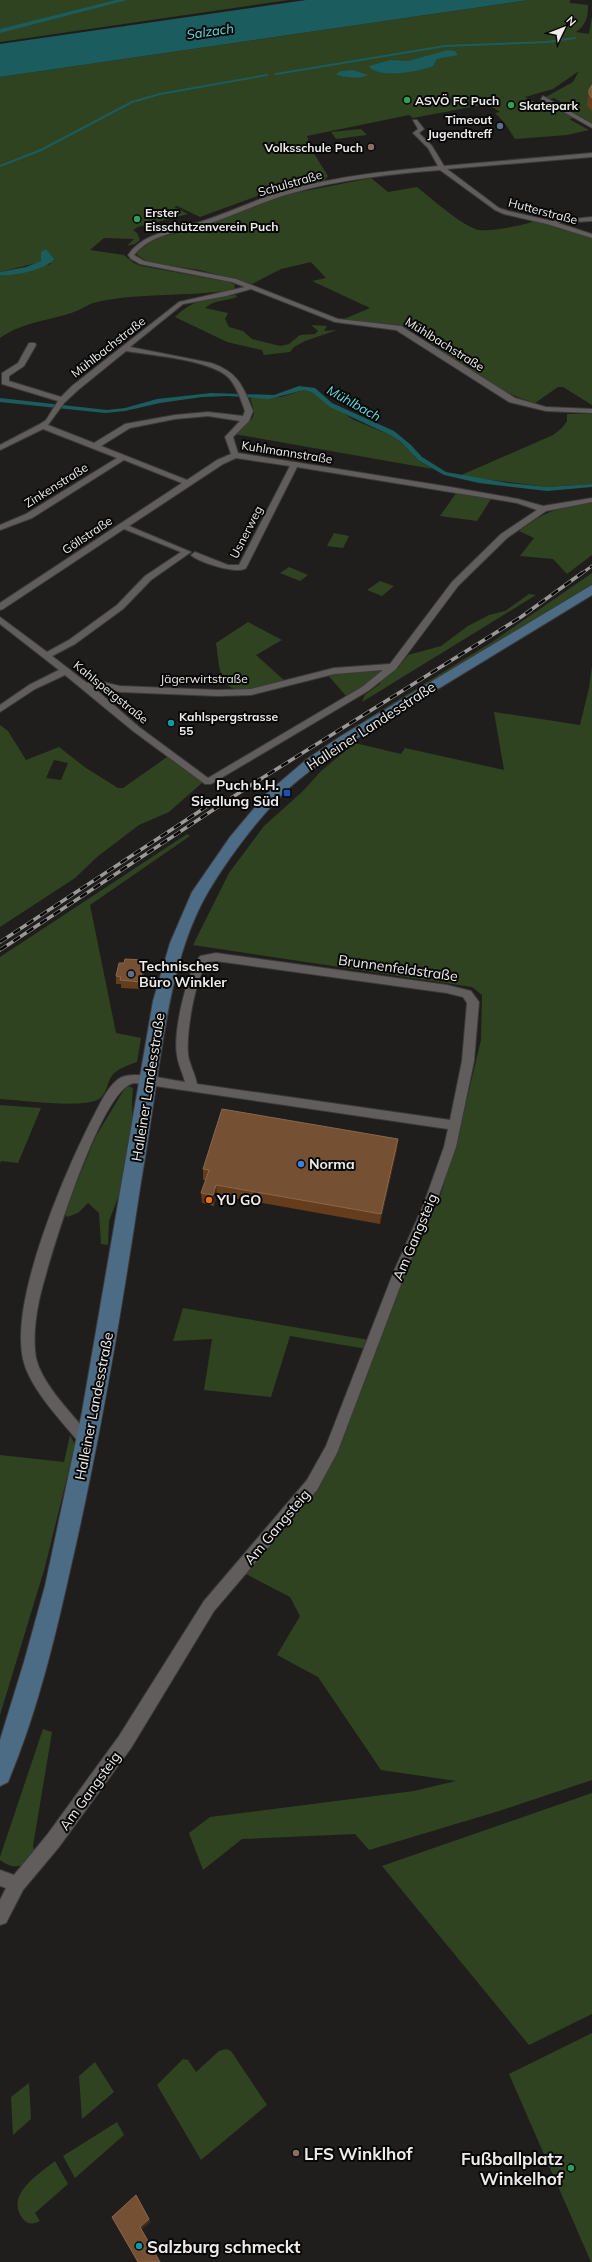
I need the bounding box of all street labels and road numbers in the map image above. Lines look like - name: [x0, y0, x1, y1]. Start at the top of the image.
- street label: Schulstraße: [256, 167, 324, 199]
- street label: Hutterstraße: [507, 195, 579, 227]
- street label: Mühlbachstraße: [68, 313, 148, 381]
- street label: Mühlbachstraße: [403, 314, 487, 374]
- street label: Kuhlmannstraße: [240, 437, 334, 467]
- street label: Zinkenstraße: [21, 459, 91, 511]
- street label: Usnerweg: [226, 503, 266, 561]
- street label: Göllstraße: [59, 513, 115, 557]
- street label: Kahlspergstraße: [71, 657, 151, 727]
- street label: Jägerwirtstraße: [160, 671, 248, 686]
- street label: Halleiner Landesstraße: [303, 678, 439, 774]
- street label: Brunnenfeldstraße: [337, 951, 459, 985]
- street label: Halleiner Landesstraße: [127, 1011, 169, 1163]
- street label: Am Gangsteig: [389, 1191, 441, 1283]
- street label: Halleiner Landesstraße: [71, 1331, 117, 1481]
- street label: Am Gangsteig: [240, 1486, 314, 1568]
- street label: Am Gangsteig: [55, 1748, 125, 1834]

